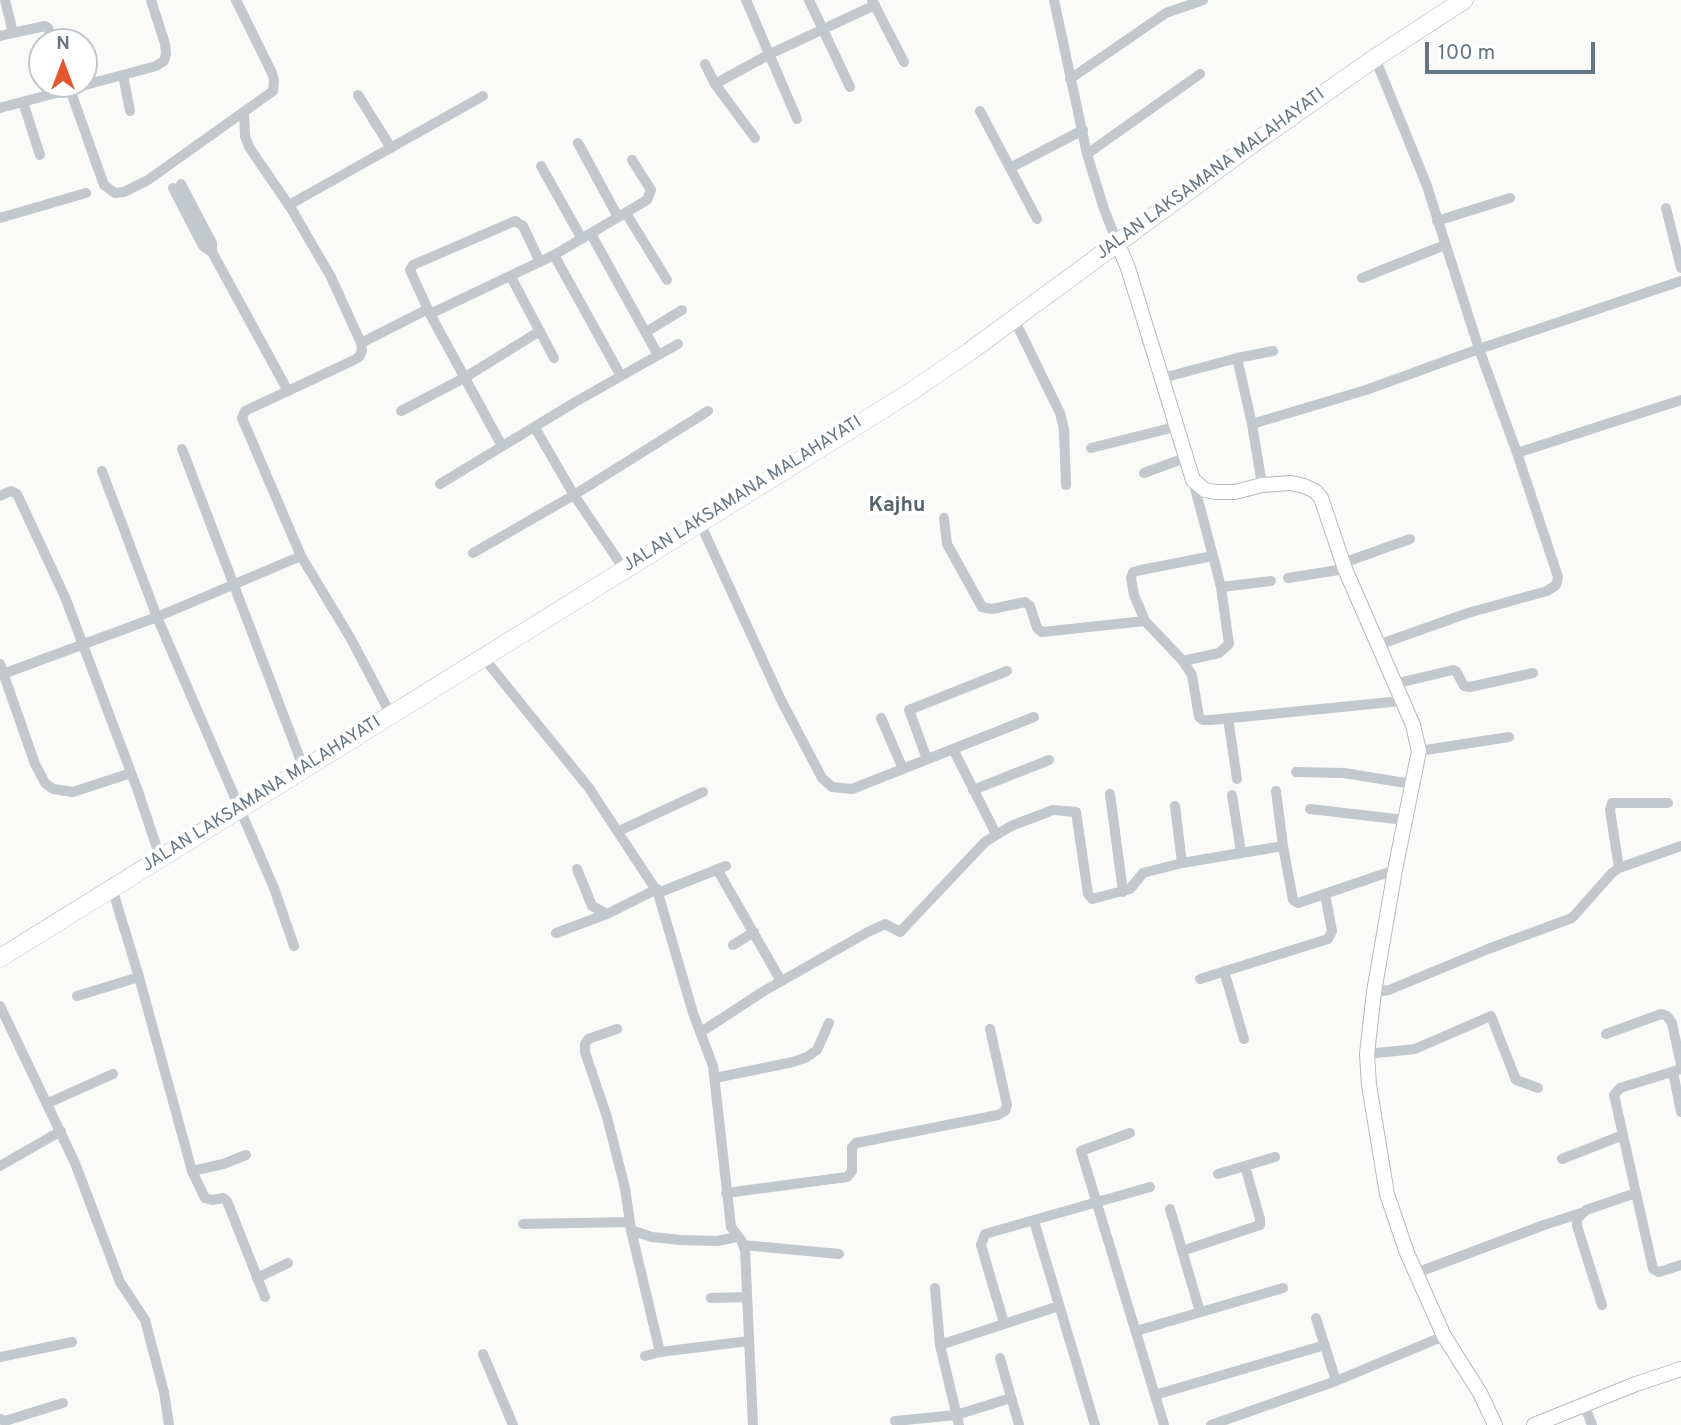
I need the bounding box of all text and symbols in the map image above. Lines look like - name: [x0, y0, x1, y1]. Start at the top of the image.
- north arrow: [28, 28, 98, 98]
- scale bar: [1429, 28, 1599, 72]
- text: N: [56, 32, 70, 56]
- text: 100 m: [1438, 40, 1495, 67]
- street label: JALAN LAKSAMANA MALAHAYATI: [1092, 85, 1330, 265]
- street label: JALAN LAKSAMANA MALAHAYATI: [620, 412, 866, 578]
- district label: Kajhu: [869, 494, 925, 520]
- street label: JALAN LAKSAMANA MALAHAYATI: [139, 712, 385, 878]

